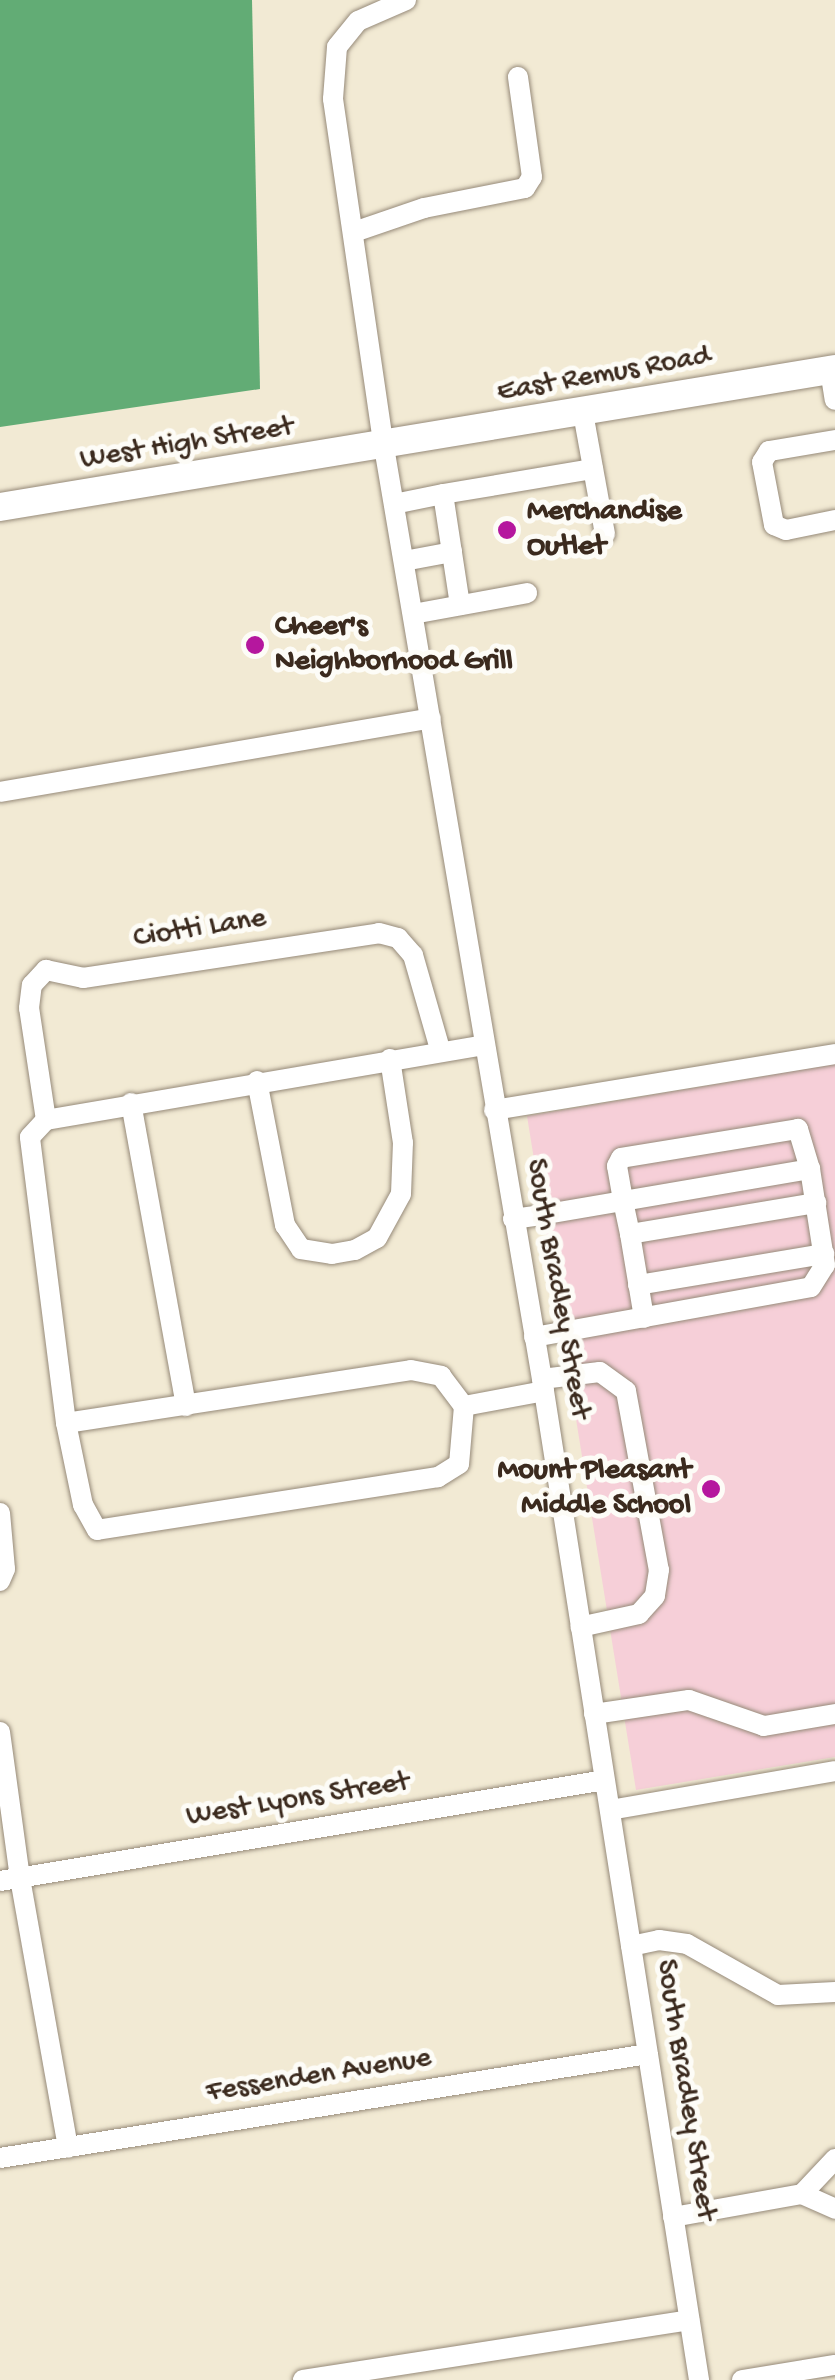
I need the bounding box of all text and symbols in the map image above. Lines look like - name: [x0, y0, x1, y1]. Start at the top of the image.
- street label: East Remus Road: [495, 340, 713, 412]
- street label: West High Street: [78, 410, 296, 480]
- place label: Merchandise Outlet: [527, 495, 682, 566]
- marker: Merchandise Outlet: [496, 519, 518, 541]
- place label: Cheer's Neighborhood Grill: [275, 610, 513, 680]
- marker: Cheer's Neighborhood Grill: [244, 634, 266, 656]
- street label: Ciotti Lane: [131, 902, 269, 958]
- street label: South Bradley Street: [515, 1156, 597, 1422]
- place label: Mount Pleasant Middle School: [497, 1454, 691, 1524]
- marker: Mount Pleasant Middle School: [700, 1478, 722, 1500]
- street label: West Lyons Street: [184, 1766, 412, 1836]
- street label: South Bradley Street: [646, 1957, 722, 2223]
- street label: Fessenden Avenue: [204, 2041, 434, 2113]

